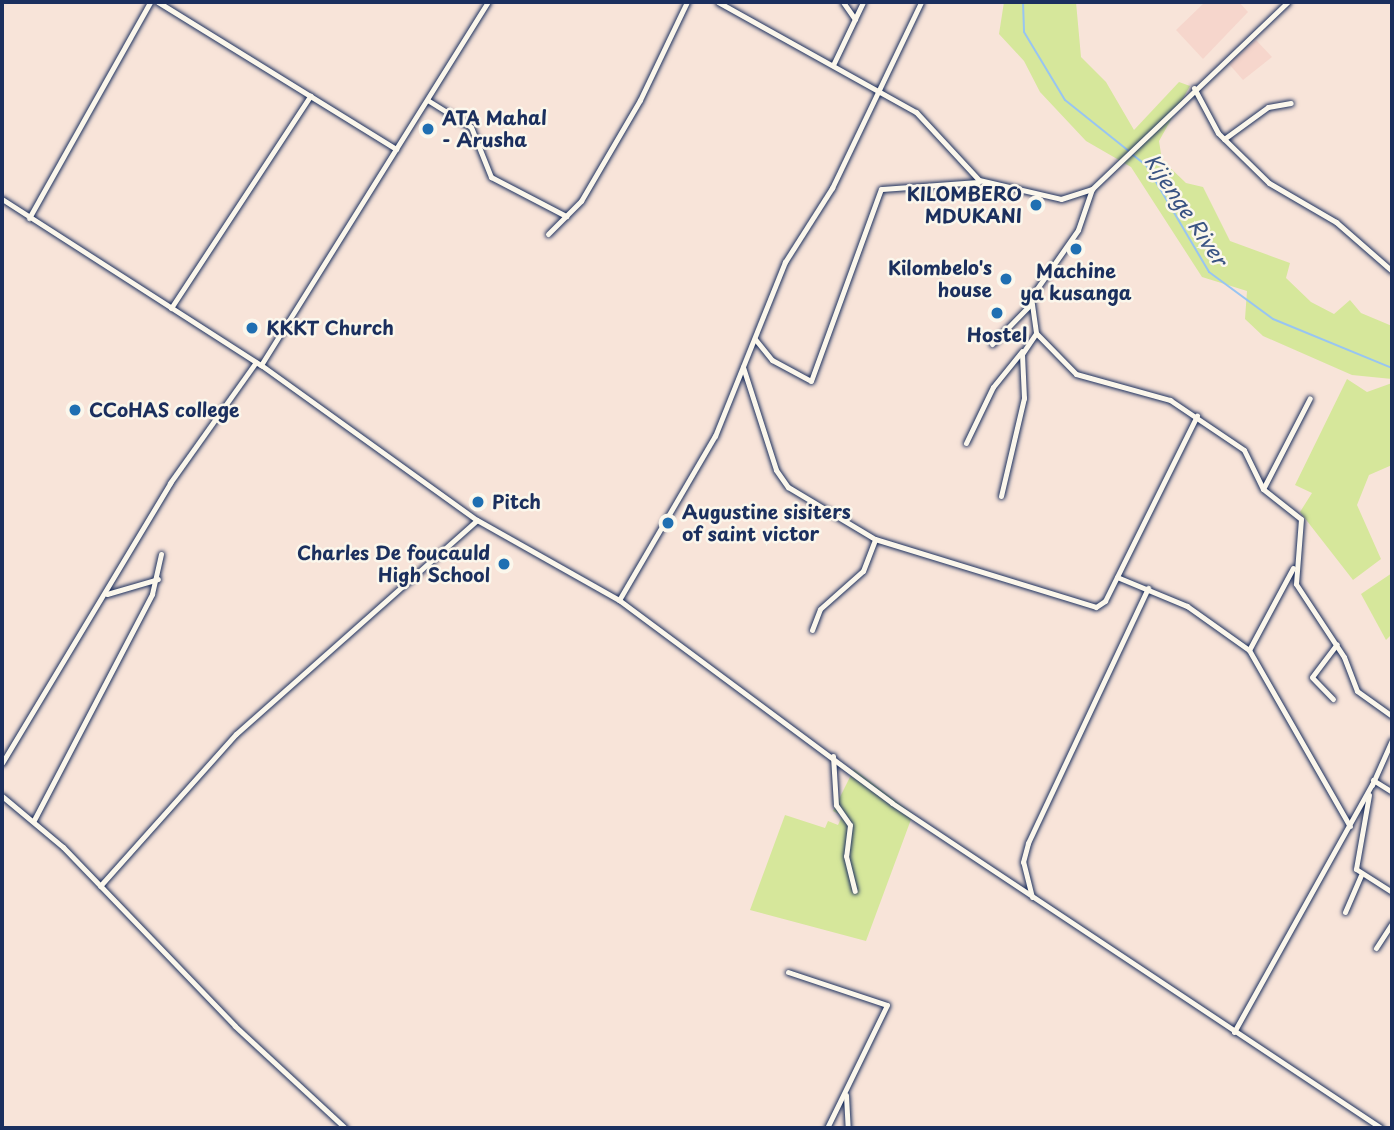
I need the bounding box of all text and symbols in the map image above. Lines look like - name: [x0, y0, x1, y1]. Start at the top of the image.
- place label: ATA Mahal - Arusha: [442, 107, 548, 151]
- marker: ATA Mahal - Arusha: [420, 121, 436, 137]
- water label: Kijenge River: [1140, 148, 1234, 270]
- place label: KILOMBERO MDUKANI: [907, 183, 1022, 227]
- marker: KILOMBERO MDUKANI: [1028, 197, 1044, 213]
- marker: Machine ya kusanga: [1068, 241, 1084, 257]
- place label: Kilombelo's house: [888, 257, 992, 301]
- place label: Machine ya kusanga: [1020, 260, 1132, 304]
- marker: Kilombelo's house: [998, 271, 1014, 287]
- marker: Hostel: [989, 305, 1005, 321]
- place label: KKKT Church: [266, 317, 395, 339]
- marker: KKKT Church: [244, 320, 260, 336]
- place label: Hostel: [967, 324, 1027, 346]
- place label: CCoHAS college: [89, 399, 240, 421]
- marker: CCoHAS college: [67, 402, 83, 418]
- place label: Pitch: [492, 491, 541, 513]
- marker: Pitch: [470, 494, 486, 510]
- place label: Augustine sisiters of saint victor: [682, 501, 852, 545]
- marker: Augustine sisiters of saint victor: [660, 515, 676, 531]
- place label: Charles De foucauld High School: [296, 542, 490, 586]
- marker: Charles De foucauld High School: [496, 556, 512, 572]

